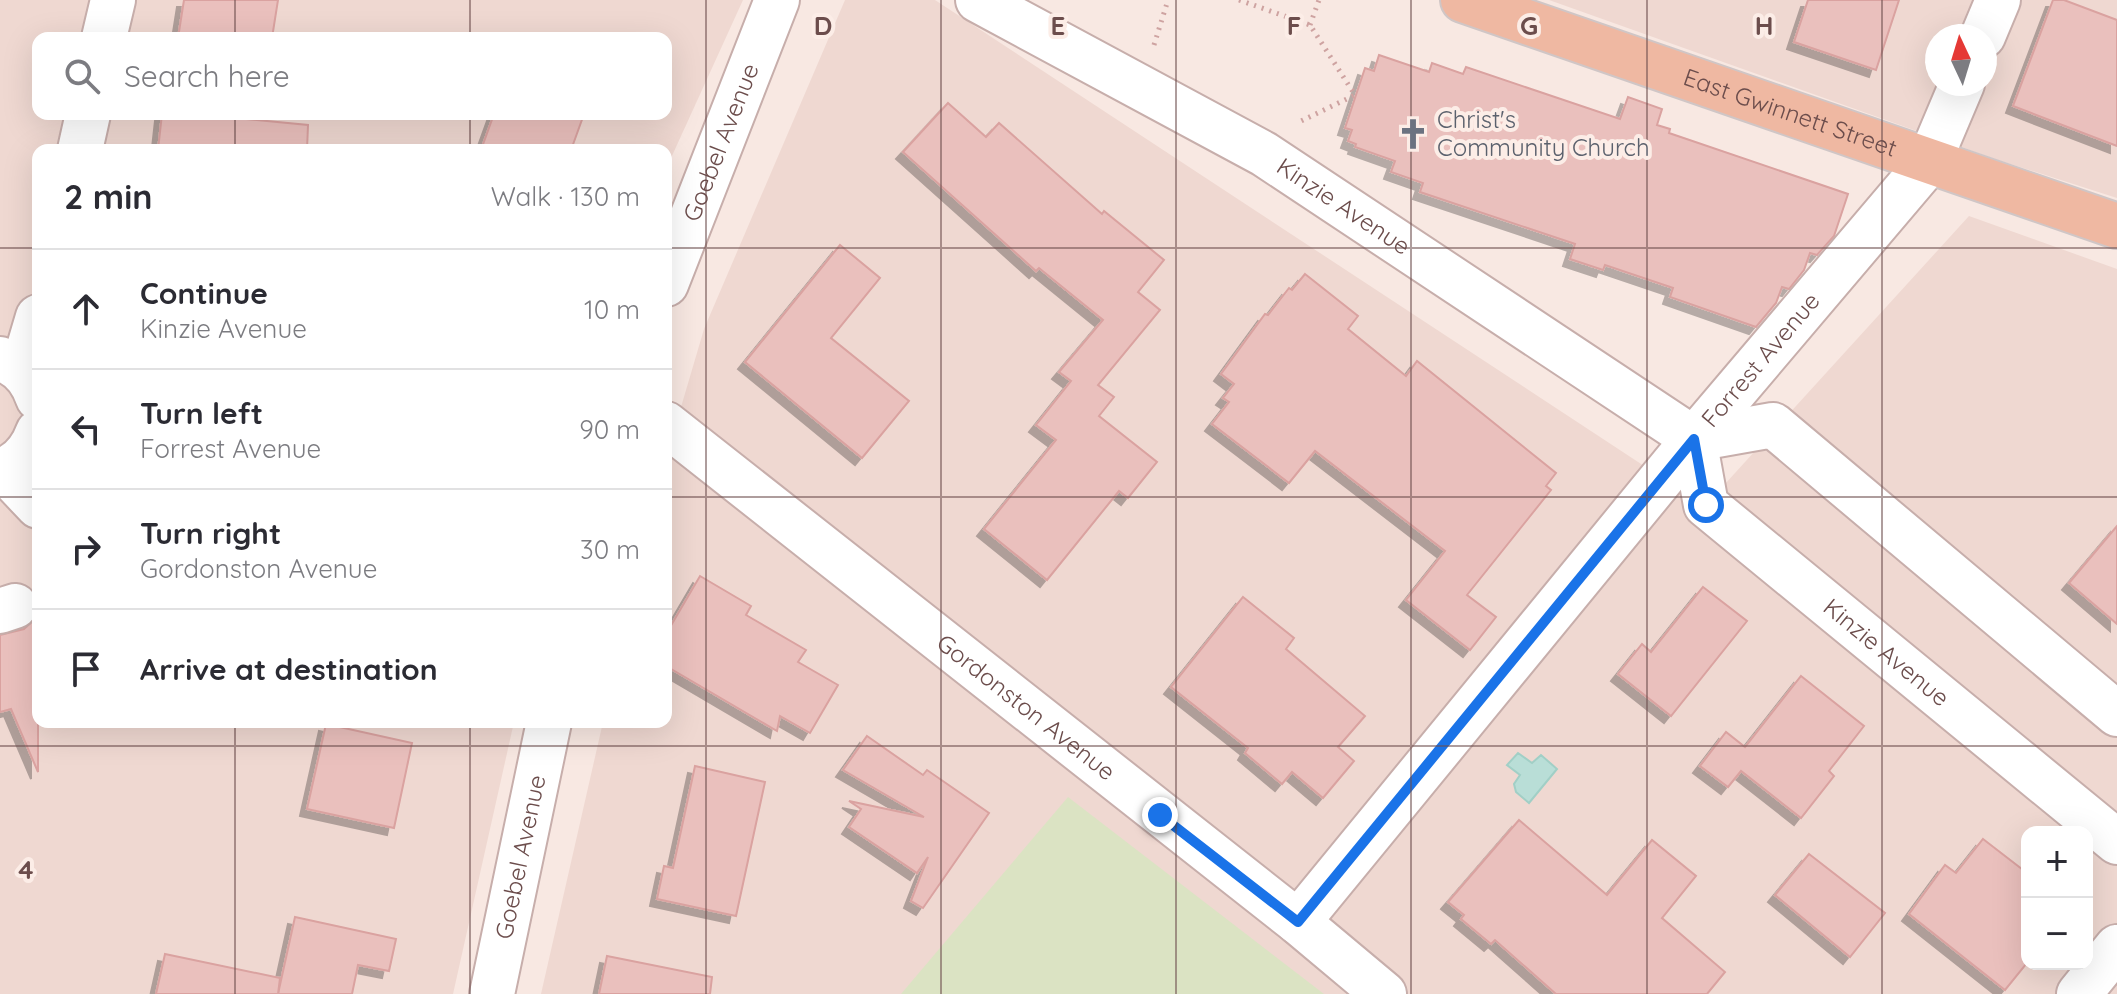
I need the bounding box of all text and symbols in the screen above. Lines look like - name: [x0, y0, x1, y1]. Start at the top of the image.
- text: D: [814, 9, 832, 42]
- text: E: [1051, 9, 1065, 42]
- text: F: [1287, 9, 1301, 42]
- text: G: [1520, 9, 1538, 42]
- text: H: [1755, 9, 1773, 42]
- north arrow: [1925, 24, 1997, 96]
- search box: [32, 32, 672, 120]
- icon: search: [60, 54, 104, 98]
- text: Search here: [124, 57, 290, 95]
- street label: Goebel Avenue: [676, 59, 765, 225]
- street label: East Gwinnett Street: [1680, 61, 1901, 163]
- place label: Christ's Community Church: [1437, 104, 1650, 162]
- church icon: Christ's Community Church: [1396, 117, 1430, 151]
- street label: Kinzie Avenue: [1271, 151, 1416, 261]
- text: 2 min: [64, 175, 153, 218]
- text: Walk · 130 m: [491, 180, 640, 213]
- text: Continue: [140, 274, 268, 312]
- street label: Forrest Avenue: [1695, 286, 1826, 433]
- icon: ahead: [64, 287, 108, 331]
- text: 10 m: [584, 293, 640, 326]
- text: Kinzie Avenue: [140, 312, 307, 345]
- text: Turn left: [140, 394, 263, 432]
- icon: left: [64, 407, 108, 451]
- text: 90 m: [579, 413, 640, 446]
- text: Forrest Avenue: [140, 432, 321, 465]
- route start: [1688, 487, 1724, 523]
- text: Turn right: [140, 514, 281, 552]
- icon: right: [64, 527, 108, 571]
- text: 30 m: [580, 533, 640, 566]
- text: Gordonston Avenue: [140, 552, 377, 585]
- street label: Kinzie Avenue: [1818, 591, 1956, 712]
- street label: Gordonston Avenue: [931, 627, 1122, 786]
- icon: arrive: [64, 647, 108, 691]
- text: Arrive at destination: [140, 650, 438, 688]
- street label: Goebel Avenue: [488, 772, 552, 942]
- route end: [1142, 797, 1178, 833]
- map controls: [2021, 826, 2093, 970]
- button: +: [2021, 826, 2093, 898]
- text: 4: [18, 853, 34, 886]
- button: −: [2021, 898, 2093, 970]

